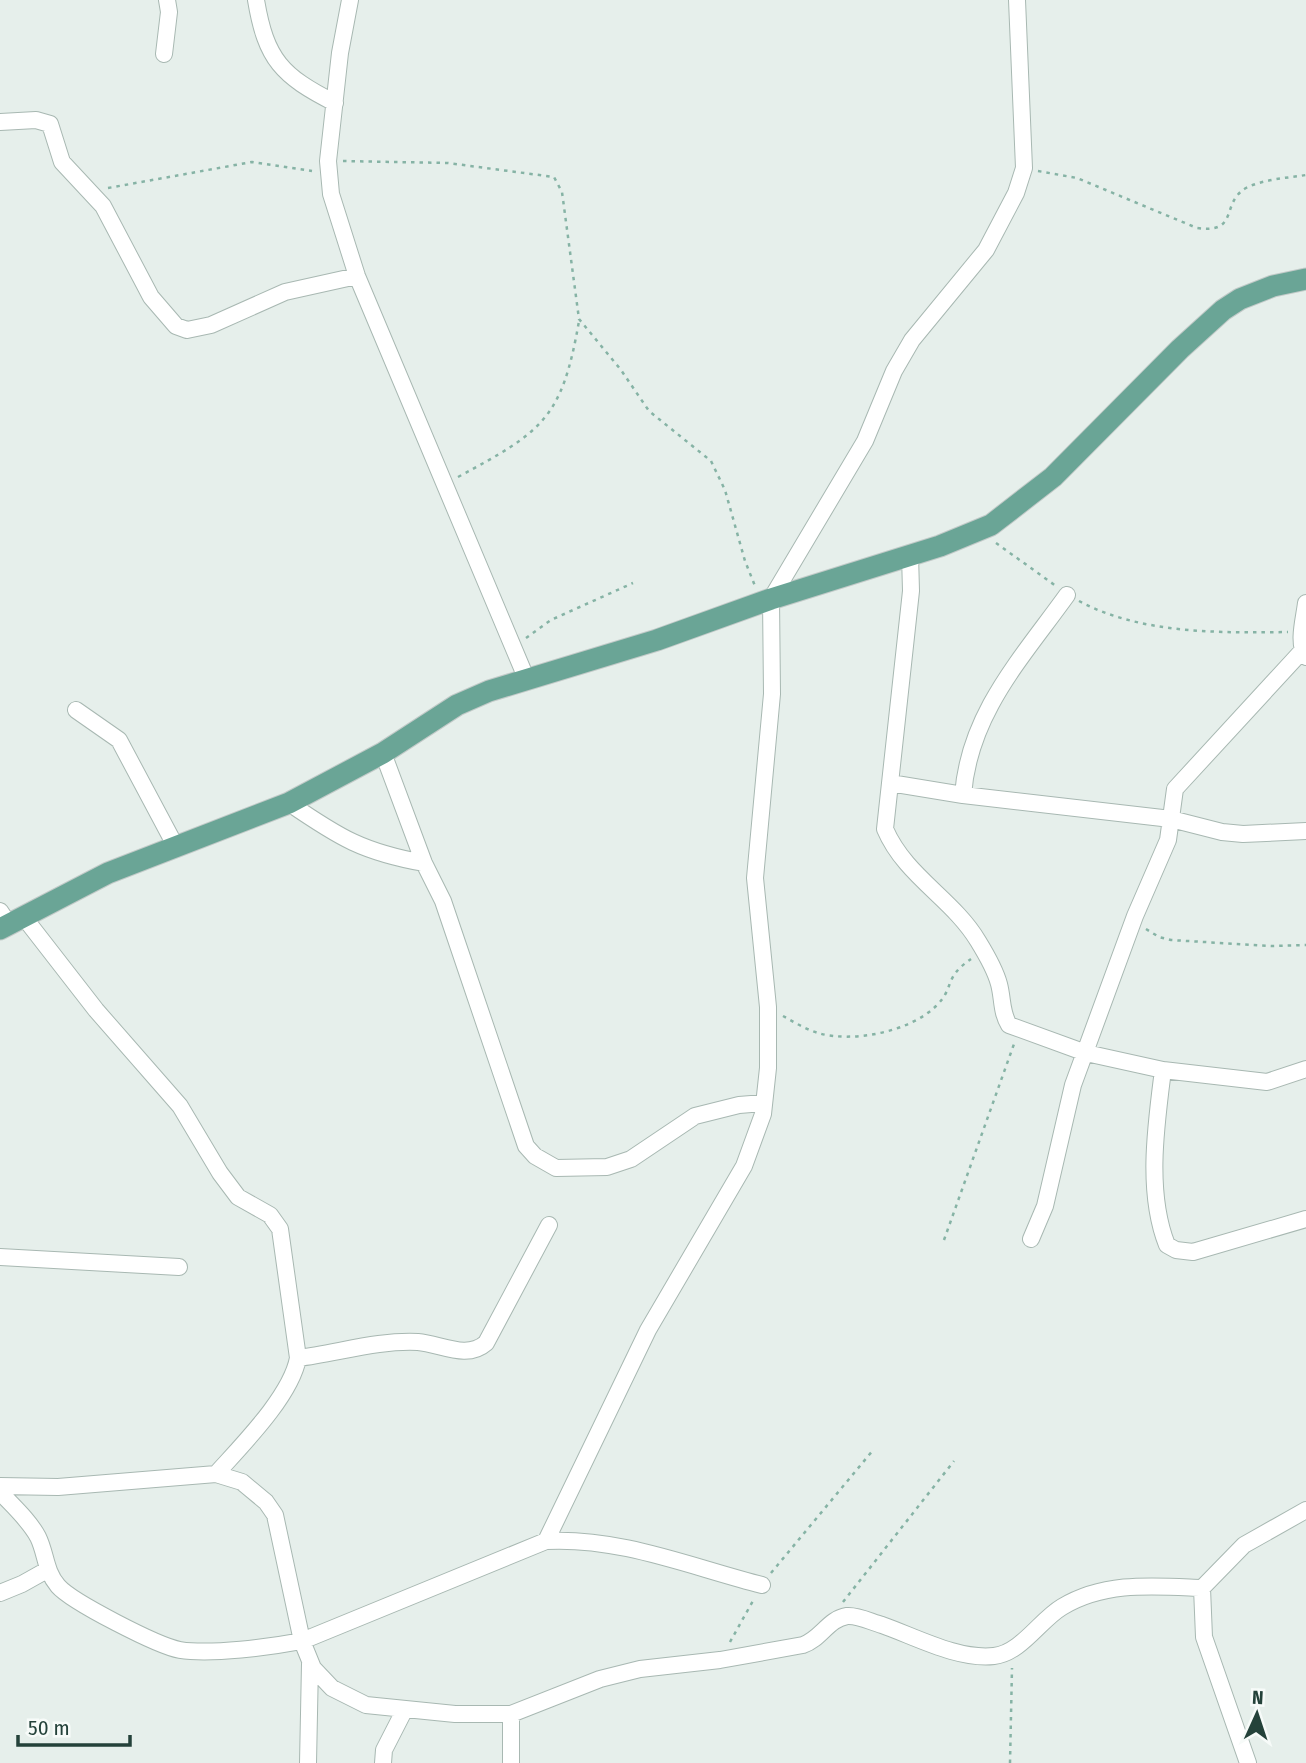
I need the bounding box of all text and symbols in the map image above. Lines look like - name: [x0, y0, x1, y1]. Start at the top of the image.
- north arrow: [1222, 1679, 1292, 1749]
- text: N: [1252, 1686, 1264, 1709]
- scale bar: [18, 1704, 130, 1748]
- text: 50 m: [28, 1715, 70, 1741]

